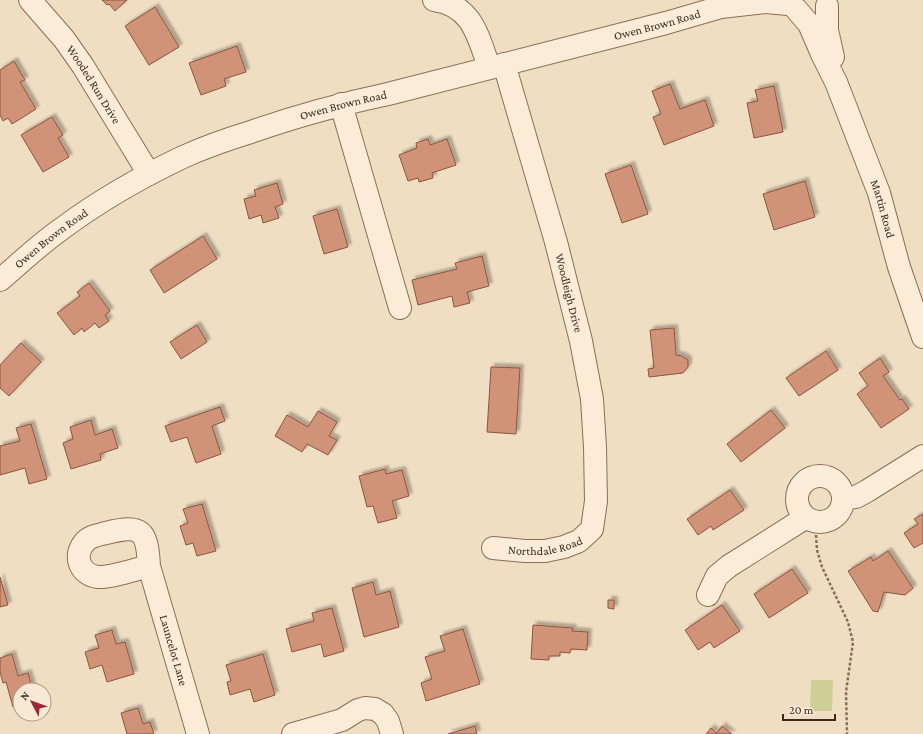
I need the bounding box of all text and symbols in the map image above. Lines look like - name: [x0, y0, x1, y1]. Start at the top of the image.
- street label: Owen Brown Road: [612, 6, 703, 43]
- street label: Wooded Run Drive: [64, 42, 124, 126]
- street label: Owen Brown Road: [298, 87, 389, 123]
- street label: Martin Road: [867, 178, 898, 240]
- street label: Owen Brown Road: [12, 205, 91, 271]
- street label: Woodleigh Drive: [552, 252, 586, 334]
- street label: Northdale Road: [508, 533, 585, 558]
- street label: Launcelot Lane: [157, 613, 191, 687]
- north arrow: [12, 682, 52, 722]
- text: N: [17, 688, 32, 702]
- scale bar: [783, 696, 835, 722]
- text: 20 m: [789, 703, 814, 717]

